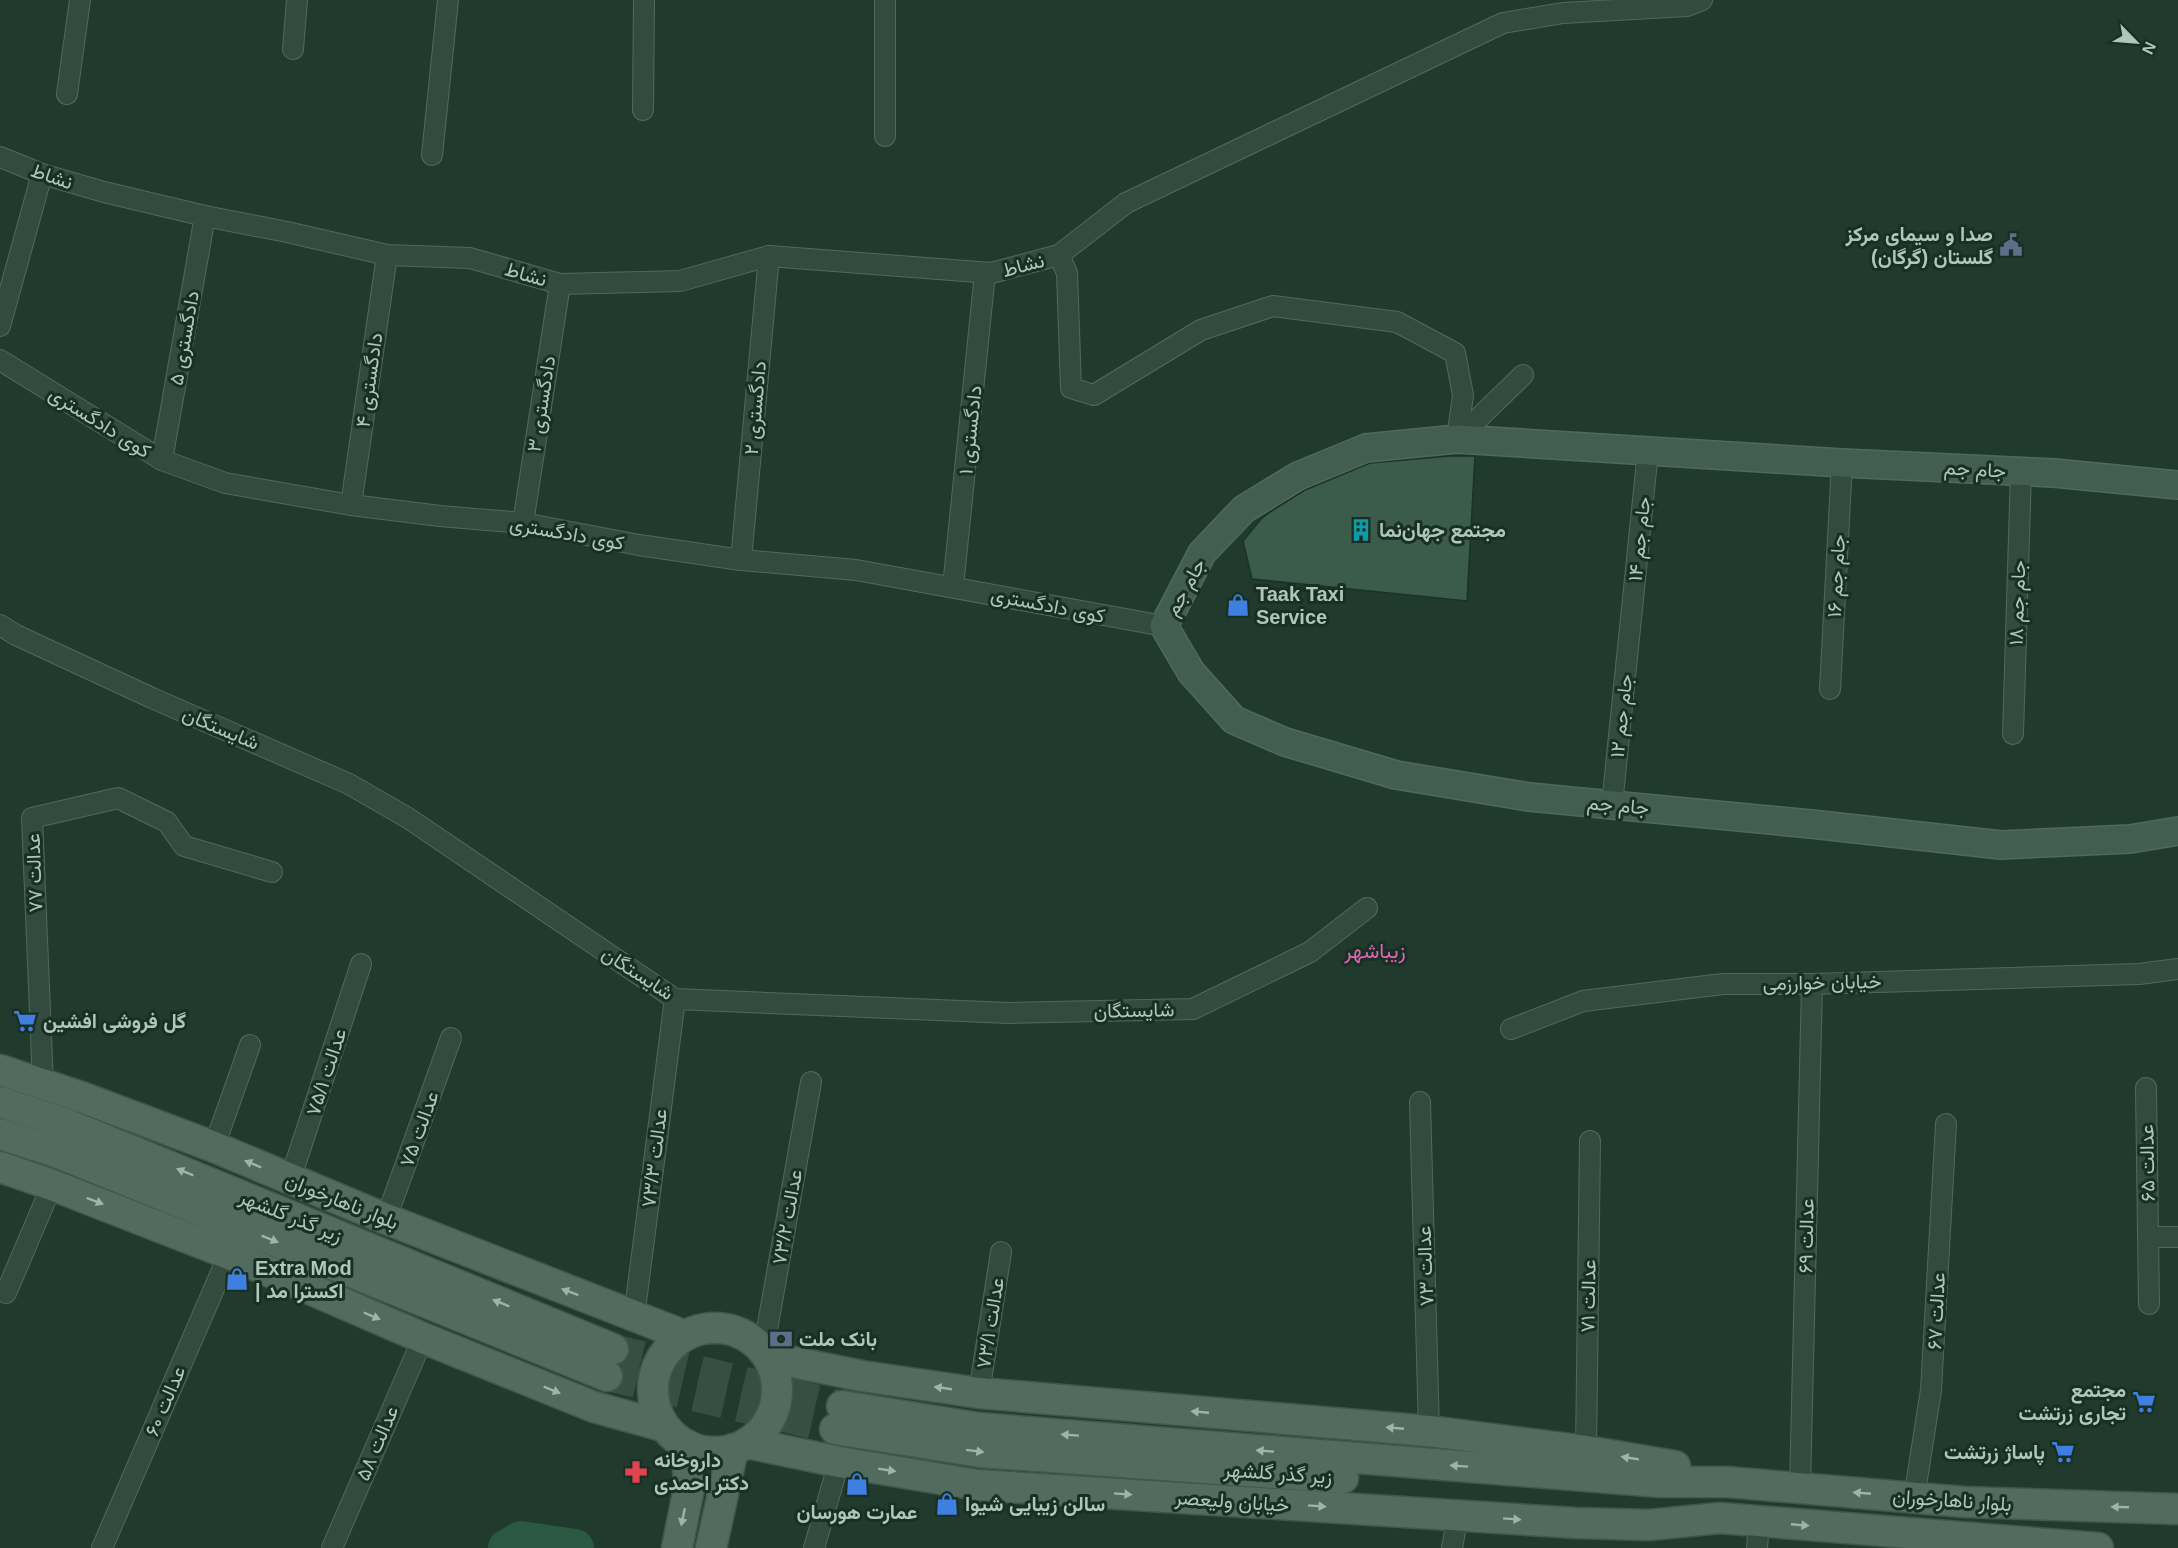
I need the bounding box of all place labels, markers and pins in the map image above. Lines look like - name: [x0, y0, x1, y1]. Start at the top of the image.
- place label: صدا و سیمای مرکز گلستان (گرگان): [1845, 223, 1993, 270]
- public building icon: صدا و سیمای مرکز گلستان (گرگان): [1998, 232, 2024, 258]
- building icon: مجتمع جهان‌نما: [1348, 517, 1374, 543]
- place label: مجتمع جهان‌نما: [1379, 519, 1506, 544]
- place label: Taak Taxi Service: [1256, 583, 1344, 628]
- shop icon: Taak Taxi Service: [1225, 592, 1251, 618]
- supermarket icon: گل فروشی افشین: [12, 1008, 38, 1034]
- place label: گل فروشی افشین: [43, 1010, 186, 1034]
- place label: Extra Mod | اکسترا مد: [255, 1257, 352, 1304]
- shop icon: Extra Mod | اکسترا مد: [224, 1266, 250, 1292]
- bank icon: بانک ملت: [768, 1326, 794, 1352]
- place label: بانک ملت: [799, 1328, 877, 1351]
- place label: مجتمع تجاری زرتشت: [2018, 1379, 2126, 1426]
- supermarket icon: مجتمع تجاری زرتشت: [2131, 1389, 2157, 1415]
- supermarket icon: پاساژ زرتشت: [2050, 1439, 2076, 1465]
- place label: پاساژ زرتشت: [1944, 1441, 2045, 1466]
- place label: داروخانه دکتر احمدی: [654, 1449, 749, 1496]
- pharmacy icon: داروخانه دکتر احمدی: [623, 1459, 649, 1485]
- shop icon: عمارت هورسان: [844, 1471, 870, 1497]
- shop icon: سالن زیبایی شیوا: [934, 1491, 960, 1517]
- place label: سالن زیبایی شیوا: [965, 1493, 1105, 1517]
- place label: عمارت هورسان: [797, 1501, 917, 1525]

